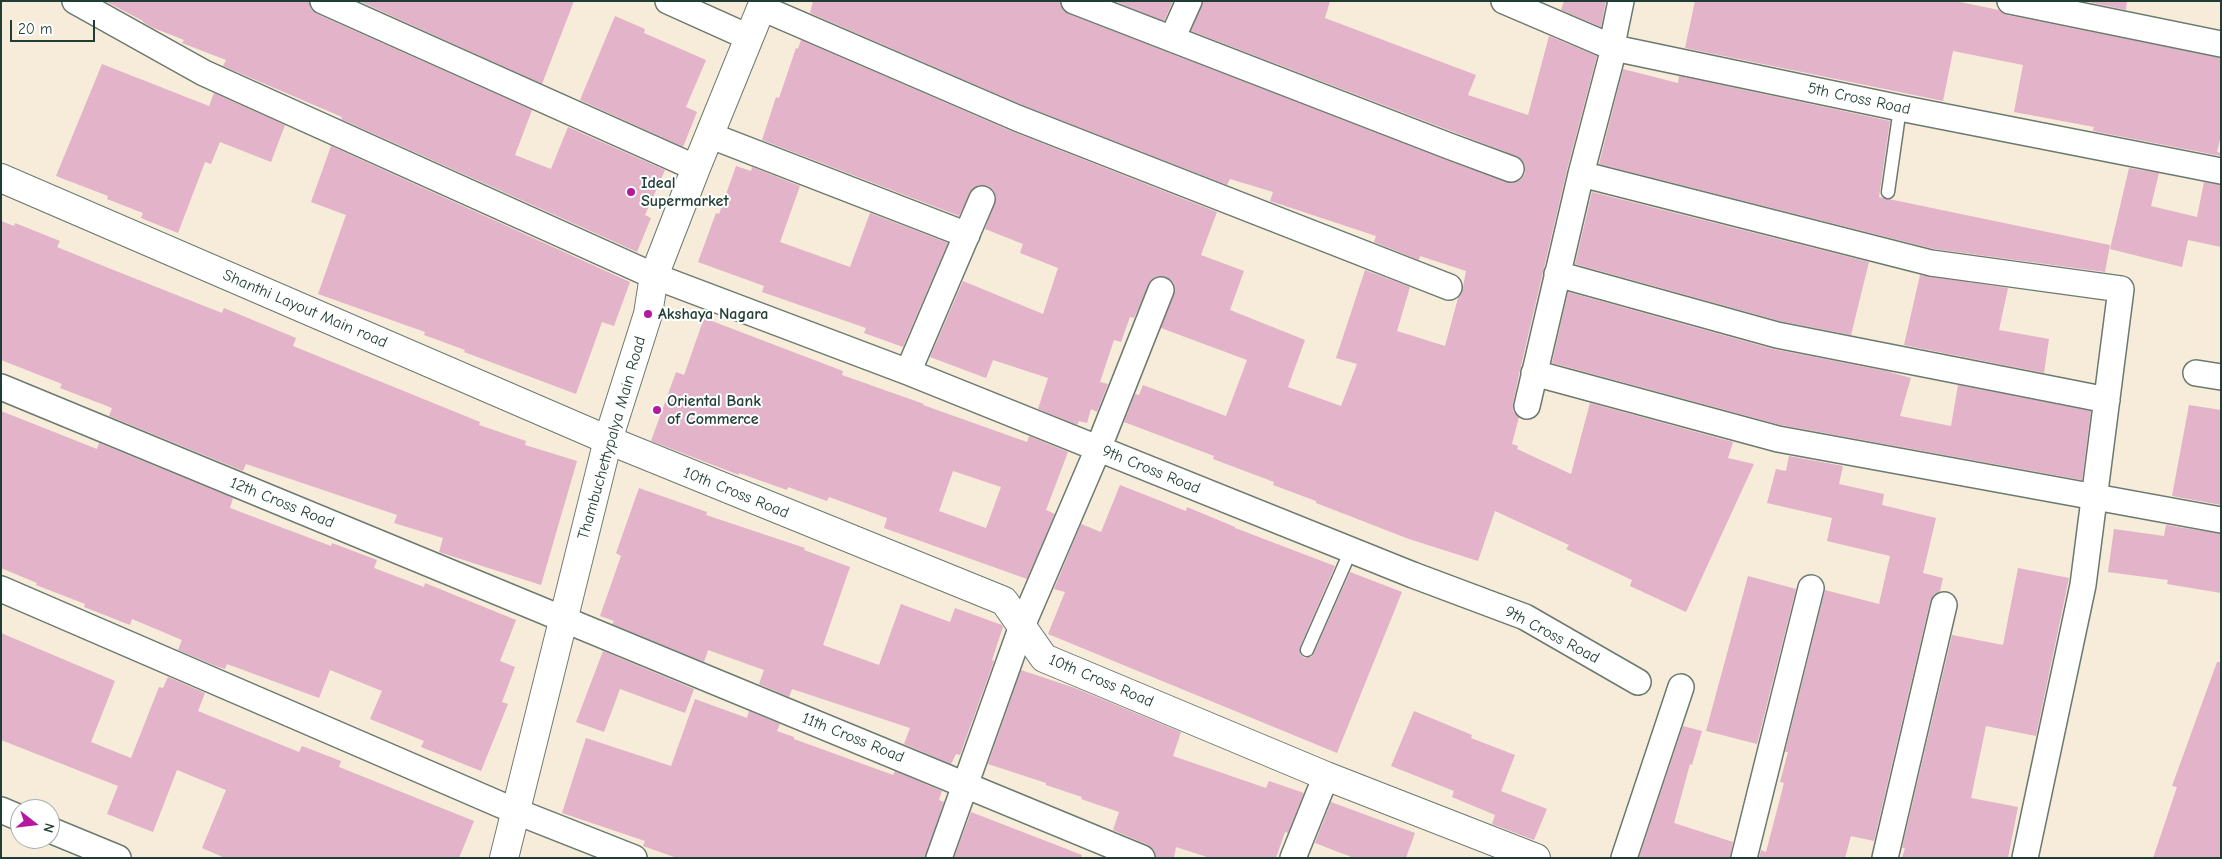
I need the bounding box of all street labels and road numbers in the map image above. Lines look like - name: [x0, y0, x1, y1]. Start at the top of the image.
- street label: 5th Cross Road: [1806, 79, 1912, 119]
- street label: Shanthi Layout Main road: [220, 266, 390, 352]
- street label: Thambuchettypalya Main Road: [574, 334, 650, 542]
- street label: 9th Cross Road: [1099, 442, 1203, 498]
- street label: 10th Cross Road: [680, 463, 792, 523]
- street label: 12th Cross Road: [227, 473, 337, 533]
- street label: 9th Cross Road: [1501, 602, 1603, 668]
- street label: 10th Cross Road: [1046, 650, 1156, 712]
- street label: 11th Cross Road: [799, 709, 907, 767]

